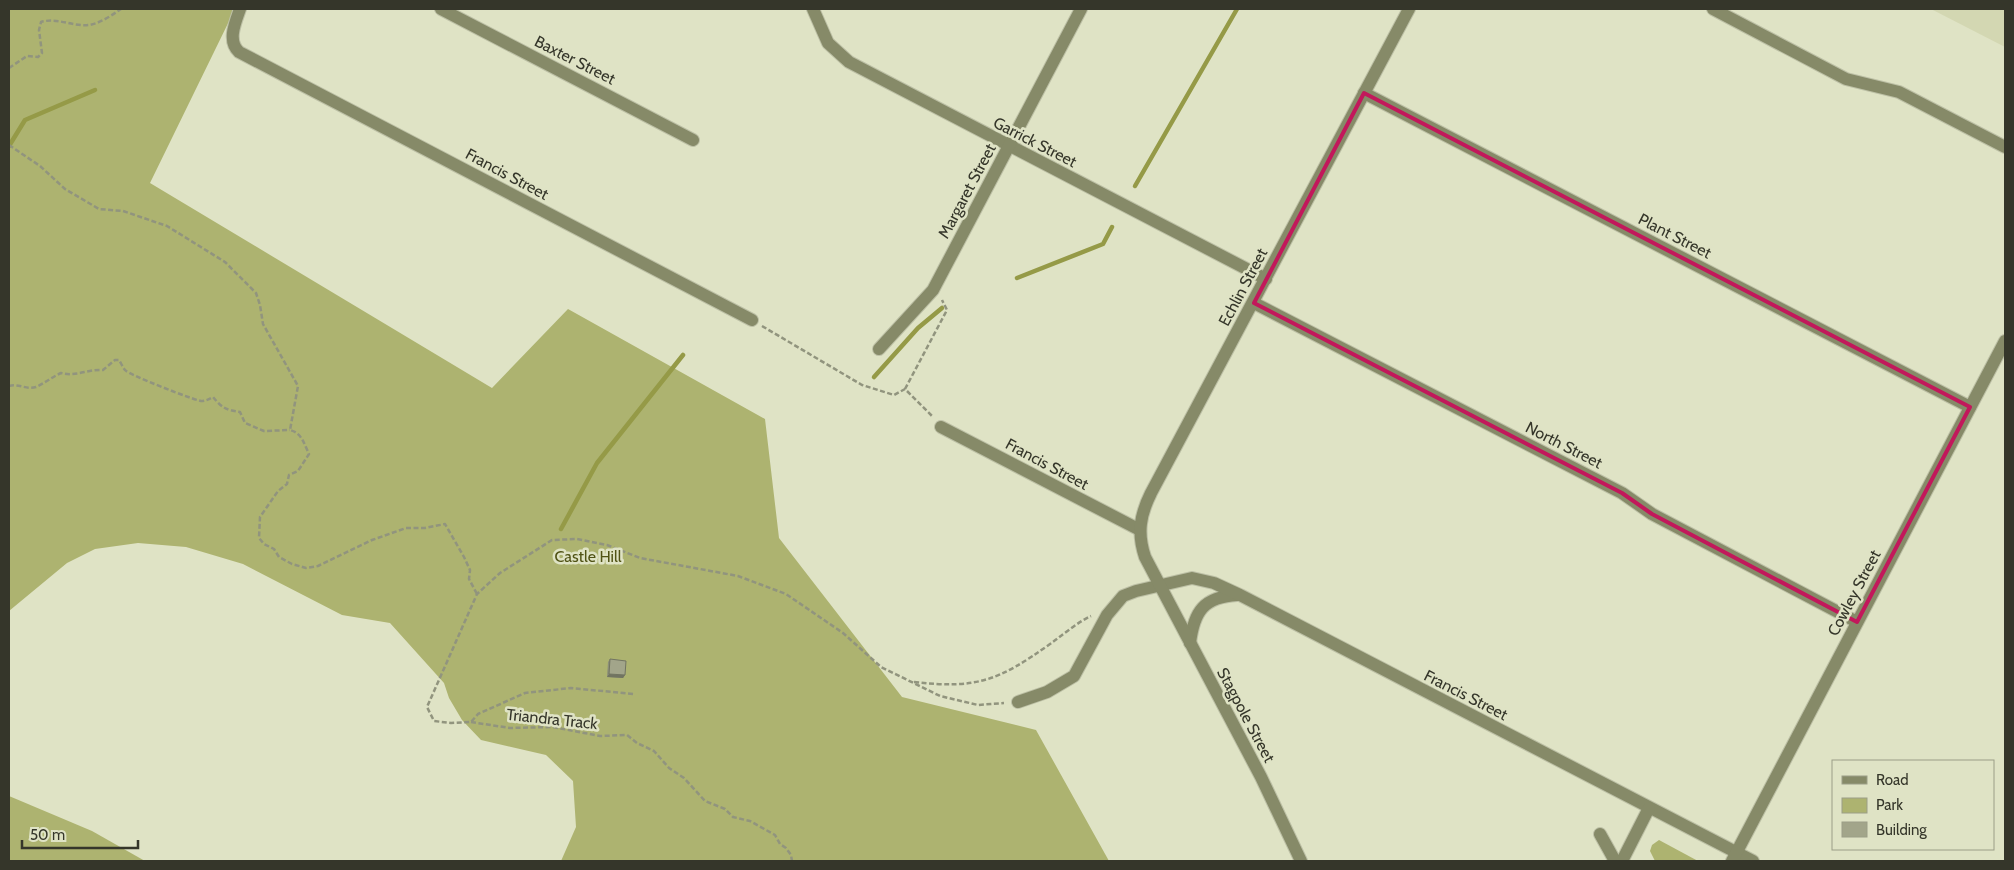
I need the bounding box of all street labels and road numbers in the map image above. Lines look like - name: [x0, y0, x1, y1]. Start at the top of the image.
- street label: Baxter Street: [531, 32, 619, 89]
- street label: Garrick Street: [990, 113, 1080, 171]
- street label: Margaret Street: [934, 140, 1000, 242]
- street label: Francis Street: [462, 144, 552, 204]
- street label: Plant Street: [1635, 209, 1715, 263]
- street label: Echlin Street: [1215, 244, 1272, 329]
- street label: North Street: [1522, 418, 1606, 473]
- street label: Francis Street: [1002, 434, 1092, 494]
- street label: Cowley Street: [1823, 546, 1885, 639]
- street label: Stagpole Street: [1213, 664, 1279, 766]
- street label: Francis Street: [1421, 666, 1511, 724]
- street label: Triandra Track: [506, 705, 599, 733]

